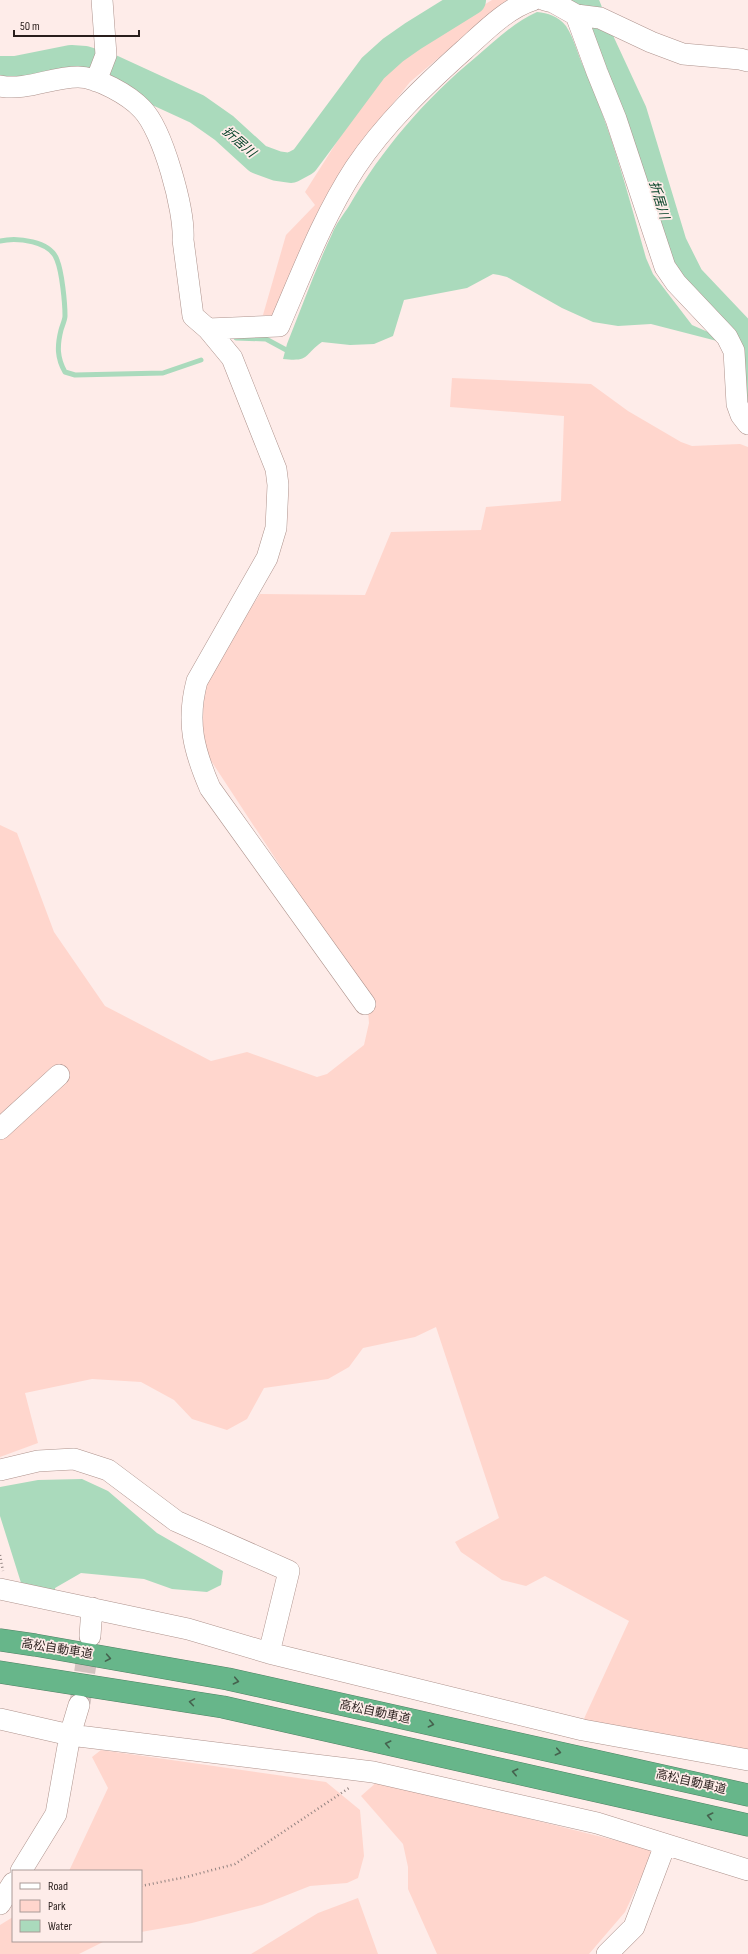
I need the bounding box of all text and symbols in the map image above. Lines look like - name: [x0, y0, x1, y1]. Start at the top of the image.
- scale bar: [14, 12, 139, 38]
- text: 50 m: [20, 19, 40, 34]
- water label: 折居川: [219, 123, 260, 162]
- water label: 折居川: [646, 179, 673, 223]
- street label: 高松自動車道: [20, 1636, 94, 1662]
- one-way arrow: [104, 1653, 111, 1662]
- one-way arrow: [232, 1676, 239, 1684]
- street label: 高松自動車道: [338, 1697, 412, 1727]
- one-way arrow: [189, 1698, 196, 1707]
- one-way arrow: [428, 1720, 434, 1728]
- one-way arrow: [385, 1740, 391, 1748]
- one-way arrow: [555, 1748, 561, 1756]
- street label: 高松自動車道: [654, 1767, 728, 1797]
- one-way arrow: [512, 1768, 518, 1776]
- one-way arrow: [707, 1812, 713, 1820]
- legend: [12, 1870, 142, 1942]
- text: Road: [48, 1879, 68, 1894]
- text: Park: [48, 1899, 66, 1914]
- text: Water: [48, 1919, 72, 1934]

